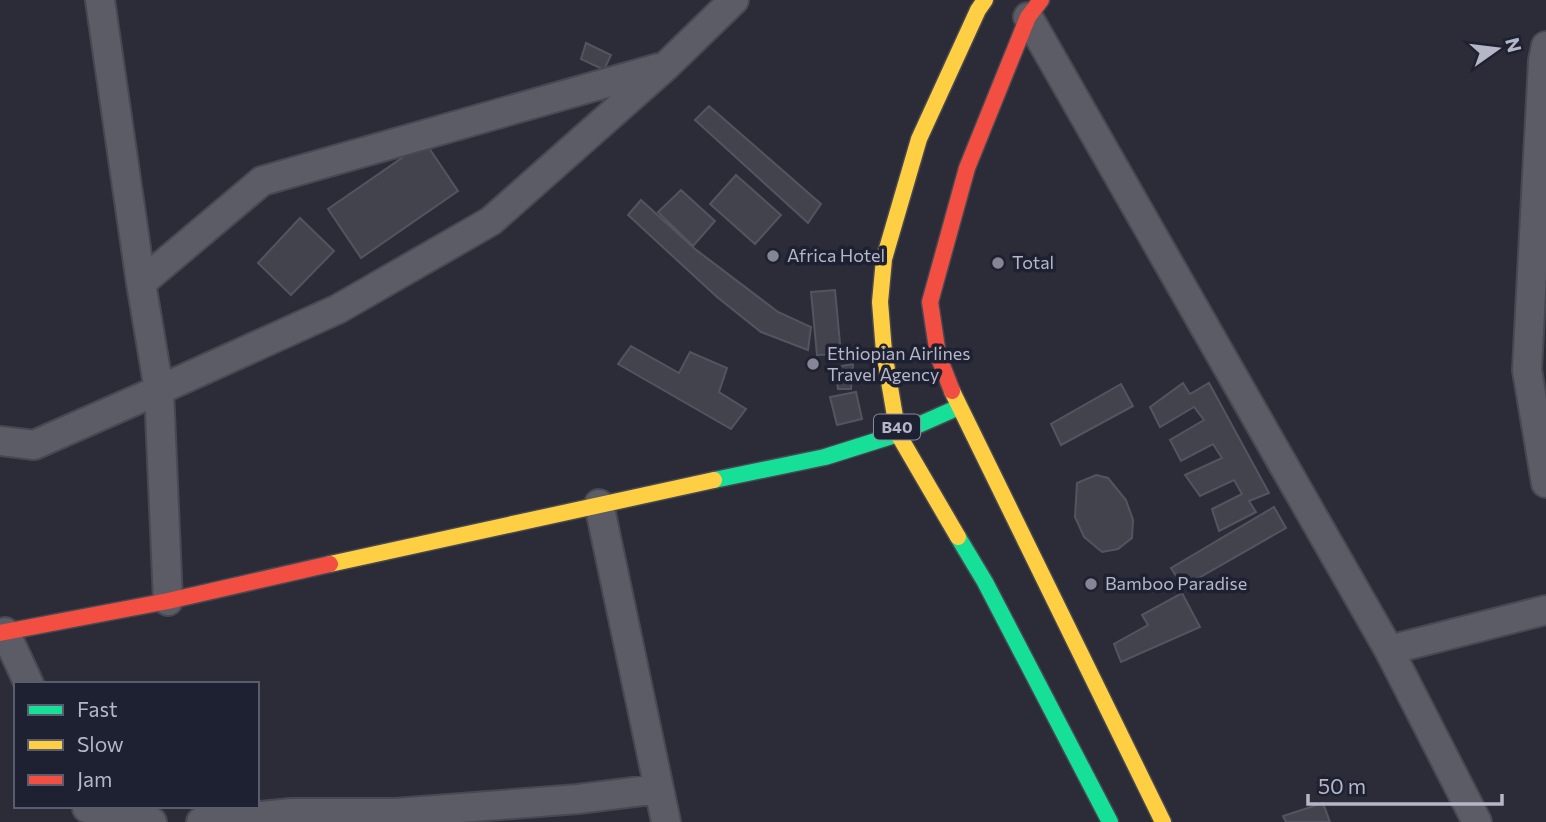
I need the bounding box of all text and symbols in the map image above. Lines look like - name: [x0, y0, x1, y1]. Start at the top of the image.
- north arrow: [1462, 14, 1532, 84]
- text: N: [1501, 35, 1527, 54]
- place label: Africa Hotel: [787, 244, 885, 266]
- marker: Africa Hotel: [765, 248, 781, 264]
- place label: Total: [1012, 251, 1054, 273]
- marker: Total: [990, 255, 1006, 271]
- place label: Ethiopian Airlines Travel Agency: [827, 342, 970, 385]
- marker: Ethiopian Airlines Travel Agency: [805, 356, 821, 372]
- road number: B40: [874, 414, 920, 440]
- place label: Bamboo Paradise: [1105, 572, 1247, 594]
- marker: Bamboo Paradise: [1083, 576, 1099, 592]
- legend: [14, 682, 259, 808]
- text: Fast: [77, 696, 118, 721]
- text: Slow: [77, 731, 124, 756]
- scale bar: [1308, 762, 1502, 806]
- text: Jam: [77, 766, 112, 791]
- text: 50 m: [1318, 773, 1366, 798]

